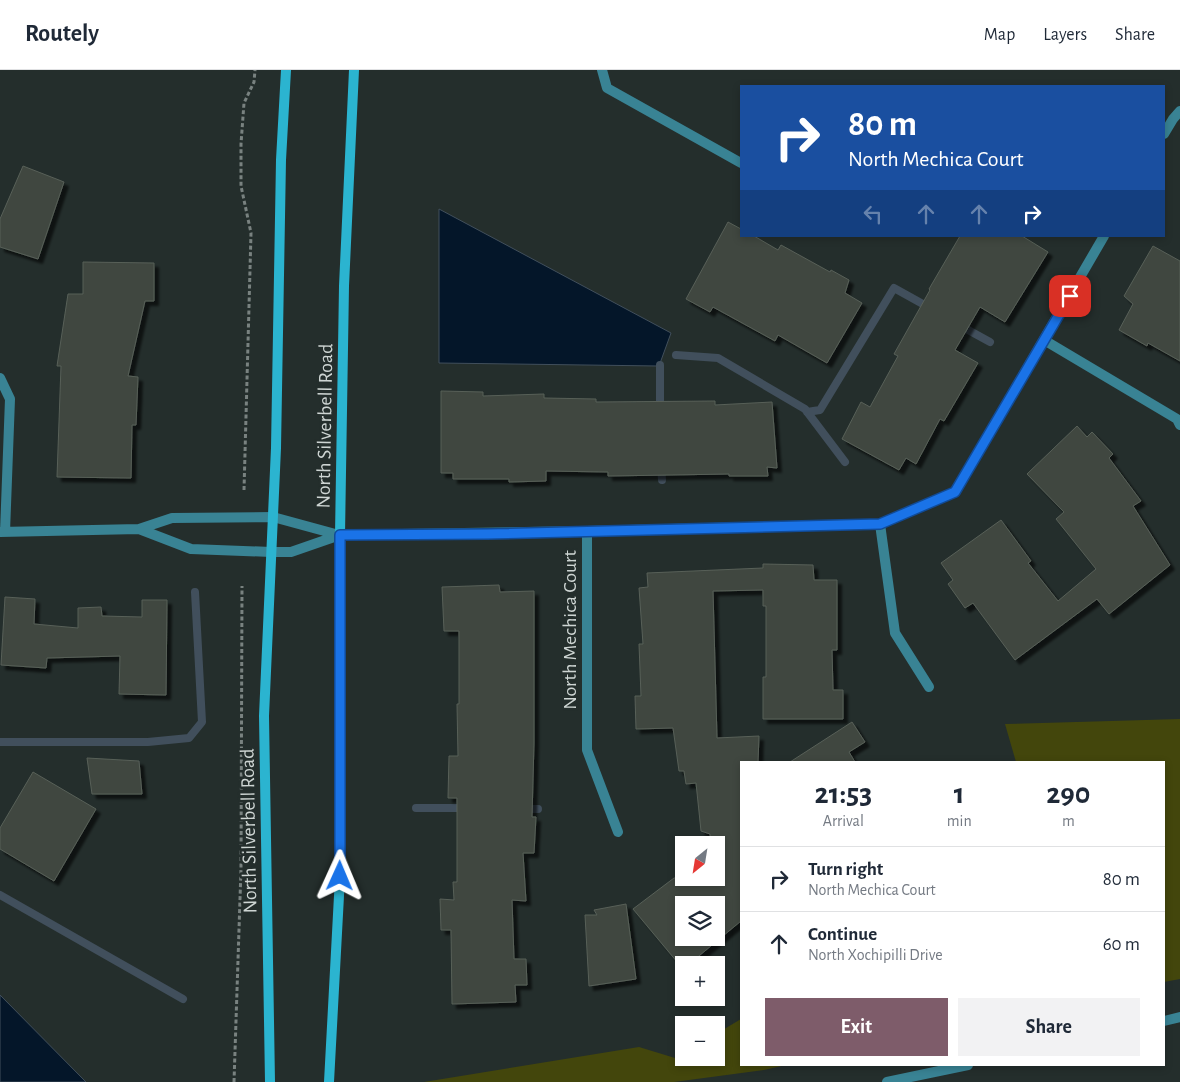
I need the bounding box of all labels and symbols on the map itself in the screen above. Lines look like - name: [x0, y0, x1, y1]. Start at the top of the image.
- pin: [1049, 275, 1091, 317]
- street label: North Silverbell Road: [314, 343, 336, 509]
- street label: North Mechica Court: [560, 550, 580, 710]
- street label: North Silverbell Road: [238, 748, 260, 914]
- north arrow: [675, 836, 725, 886]
- position arrow: [313, 849, 365, 901]

